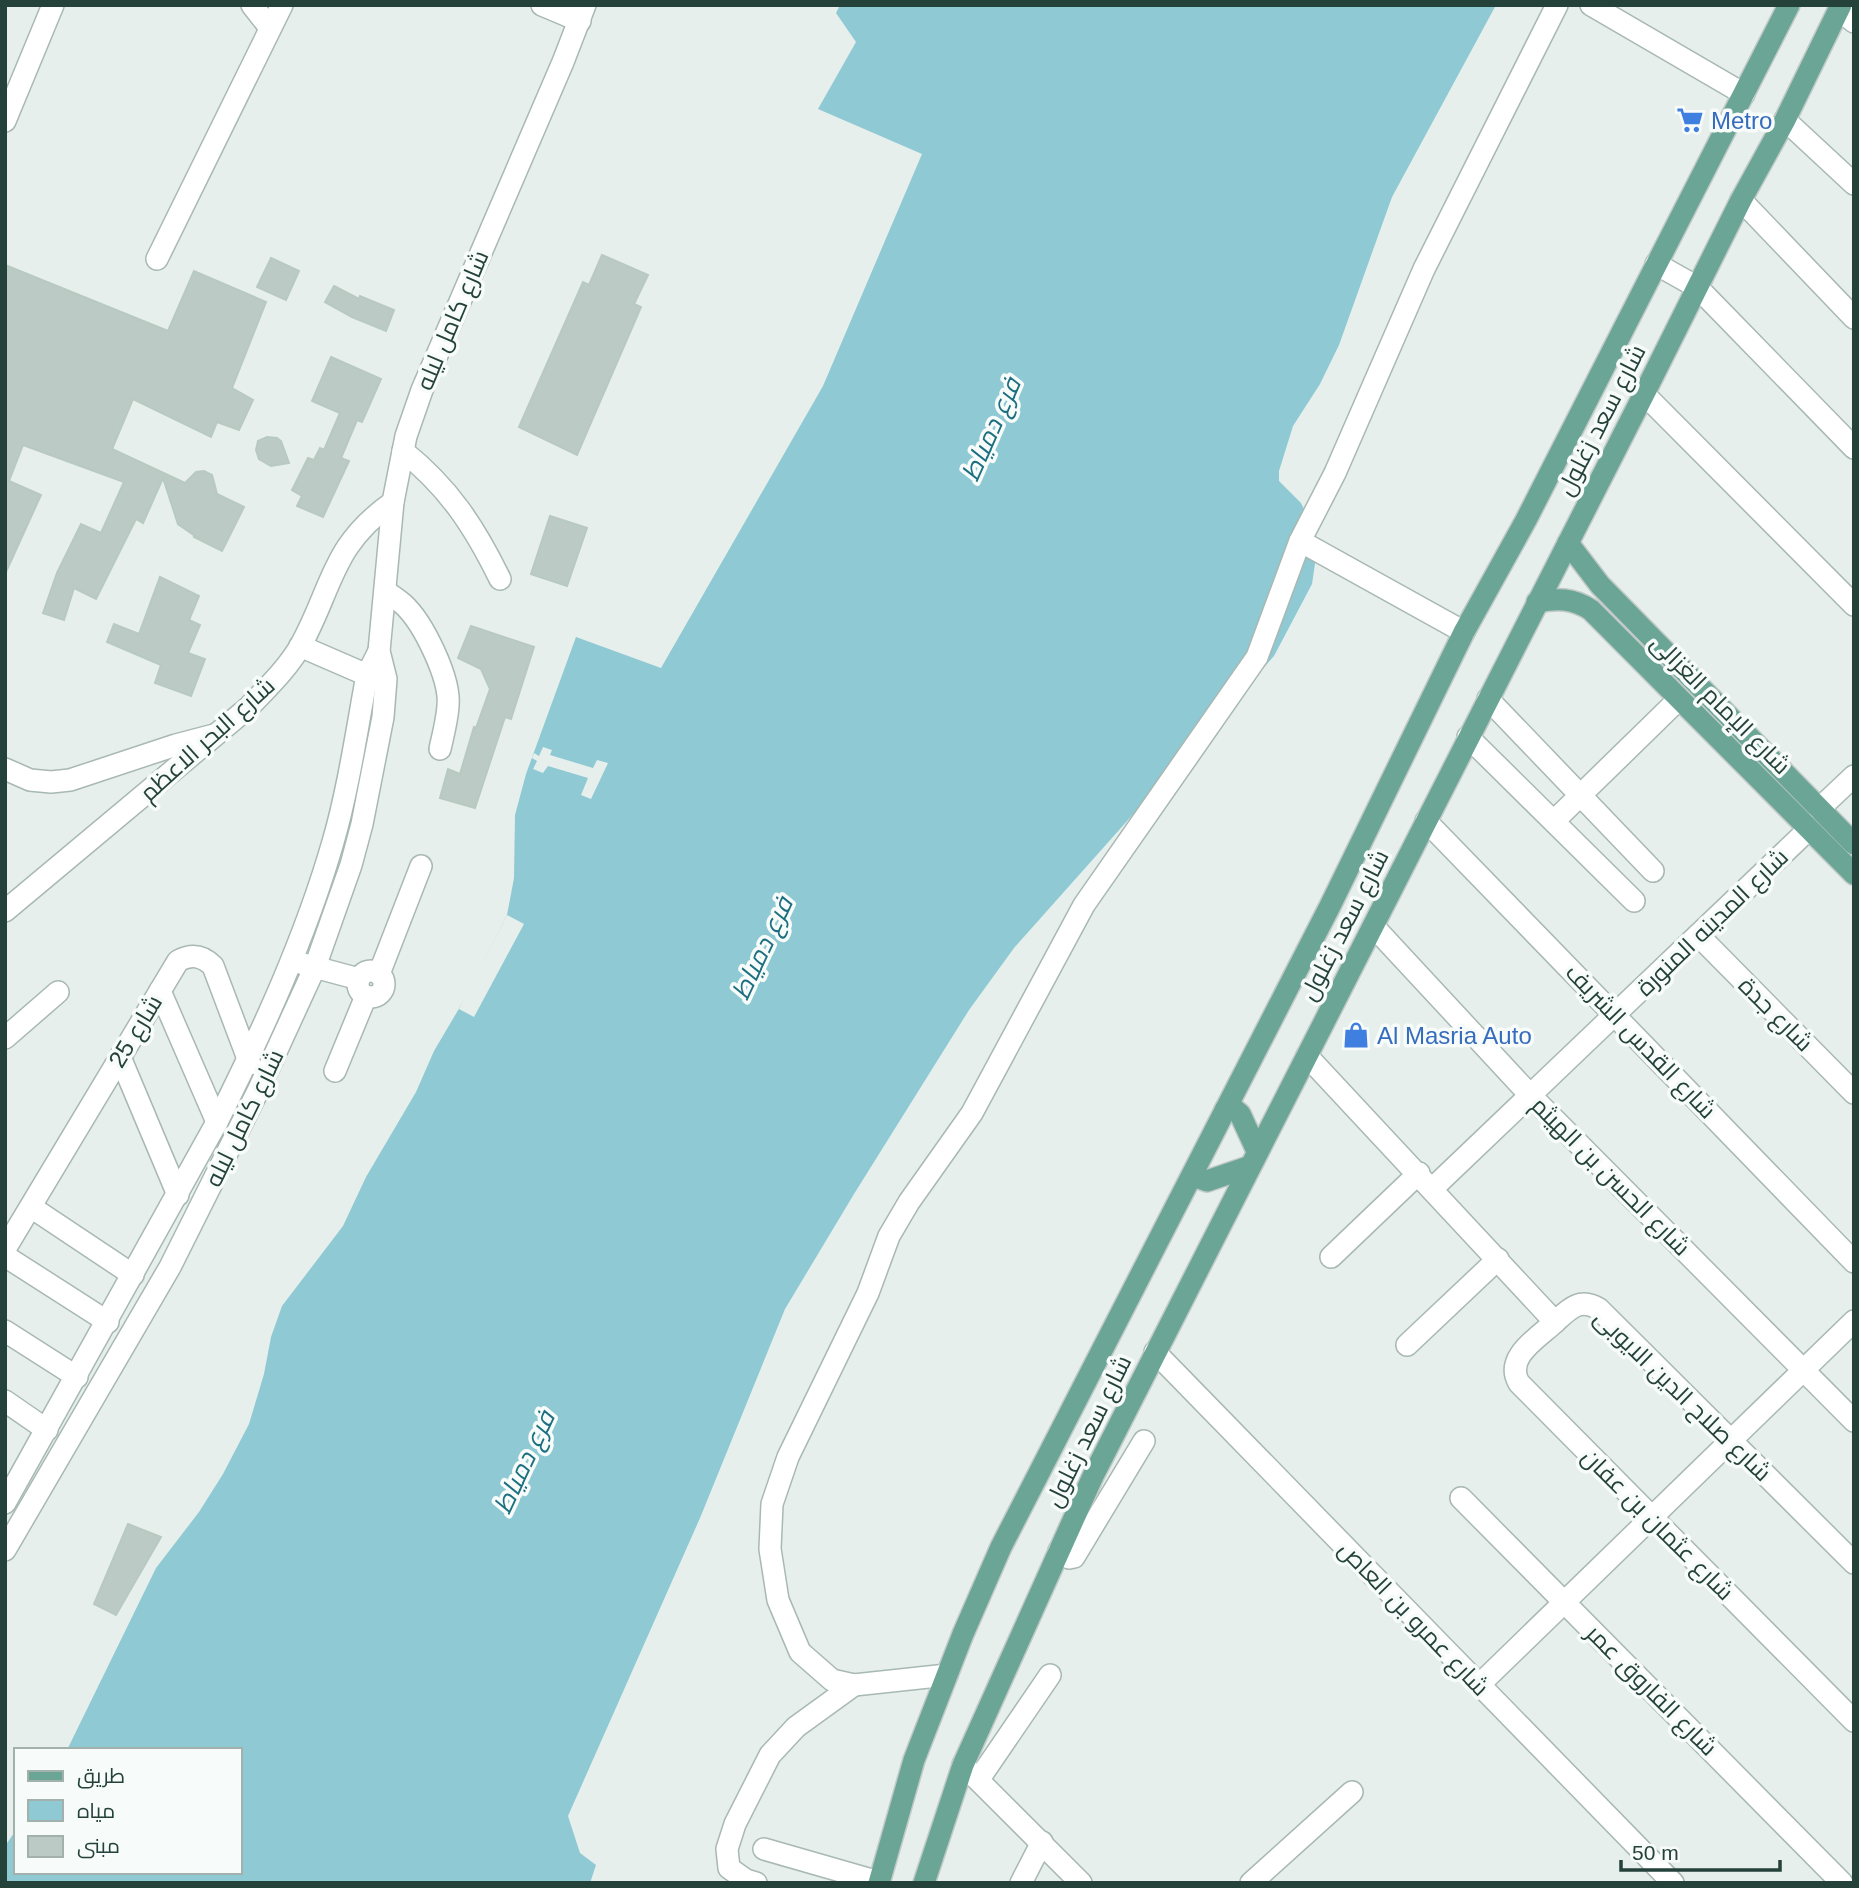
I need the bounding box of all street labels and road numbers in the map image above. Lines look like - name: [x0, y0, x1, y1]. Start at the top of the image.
- street label: شارع كامل ليله: [410, 246, 496, 395]
- street label: شارع سعد زغلول: [1551, 340, 1653, 501]
- street label: شارع الإمام الغزالى: [1644, 629, 1796, 781]
- street label: شارع البحر الاعظم: [134, 672, 282, 809]
- street label: شارع المدينه المنورة: [1631, 843, 1795, 1003]
- street label: شارع سعد زغلول: [1294, 845, 1396, 1006]
- street label: شارع القدس الشريف: [1558, 958, 1722, 1126]
- street label: شارع جدة: [1731, 971, 1819, 1059]
- street label: شارع 25: [103, 990, 170, 1074]
- street label: شارع كامل ليله: [199, 1045, 291, 1192]
- street label: شارع الحسن بن الهيثم: [1524, 1091, 1696, 1263]
- street label: شارع صلاح الدين الايوبى: [1587, 1304, 1777, 1489]
- street label: شارع سعد زغلول: [1040, 1351, 1139, 1513]
- street label: شارع عثمان بن عفان: [1575, 1443, 1739, 1607]
- street label: شارع عمرو بن العاص: [1331, 1535, 1495, 1703]
- street label: شارع الفاروق عمر: [1578, 1618, 1723, 1763]

